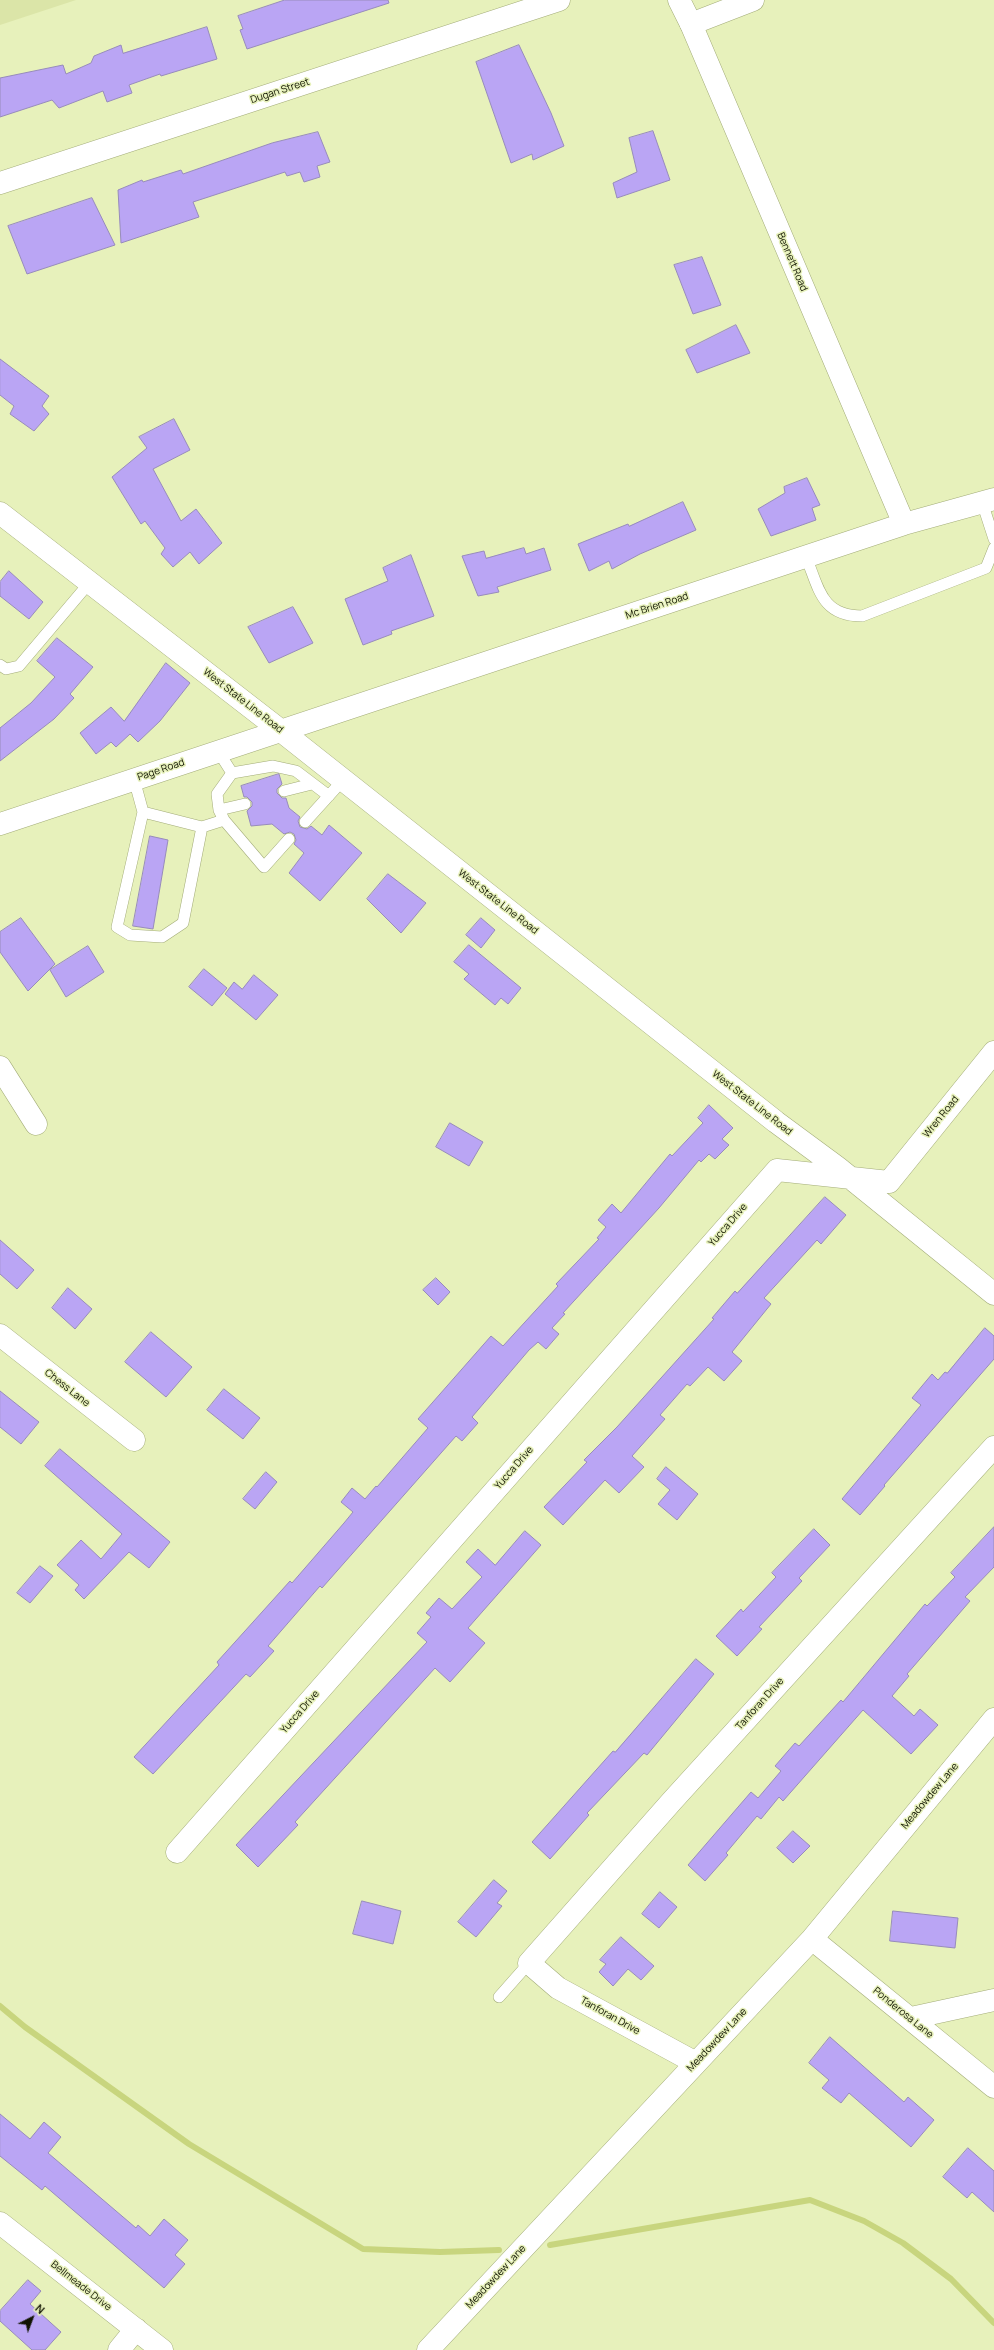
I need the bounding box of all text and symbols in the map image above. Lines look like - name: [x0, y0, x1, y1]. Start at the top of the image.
- street label: Dugan Street: [249, 76, 311, 106]
- street label: Bennett Road: [774, 231, 810, 293]
- street label: Mc Brien Road: [624, 590, 690, 622]
- street label: West State Line Road: [201, 666, 285, 736]
- street label: Page Road: [136, 756, 186, 784]
- street label: West State Line Road: [456, 867, 540, 937]
- street label: West State Line Road: [710, 1068, 794, 1138]
- street label: Wren Road: [921, 1094, 961, 1140]
- street label: Yucca Drive: [706, 1201, 750, 1249]
- street label: Chess Lane: [42, 1367, 92, 1409]
- street label: Yucca Drive: [492, 1444, 536, 1492]
- street label: Tanforan Drive: [733, 1675, 787, 1733]
- street label: Yucca Drive: [278, 1688, 322, 1736]
- street label: Meadowdew Lane: [899, 1761, 961, 1831]
- street label: Ponderosa Lane: [870, 1985, 936, 2041]
- street label: Tanforan Drive: [578, 1995, 642, 2037]
- street label: Meadowdew Lane: [684, 2006, 750, 2074]
- street label: Meadowdew Lane: [463, 2243, 529, 2311]
- street label: Bellmeade Drive: [48, 2259, 114, 2313]
- north arrow: [12, 2298, 52, 2338]
- text: N: [32, 2300, 48, 2317]

